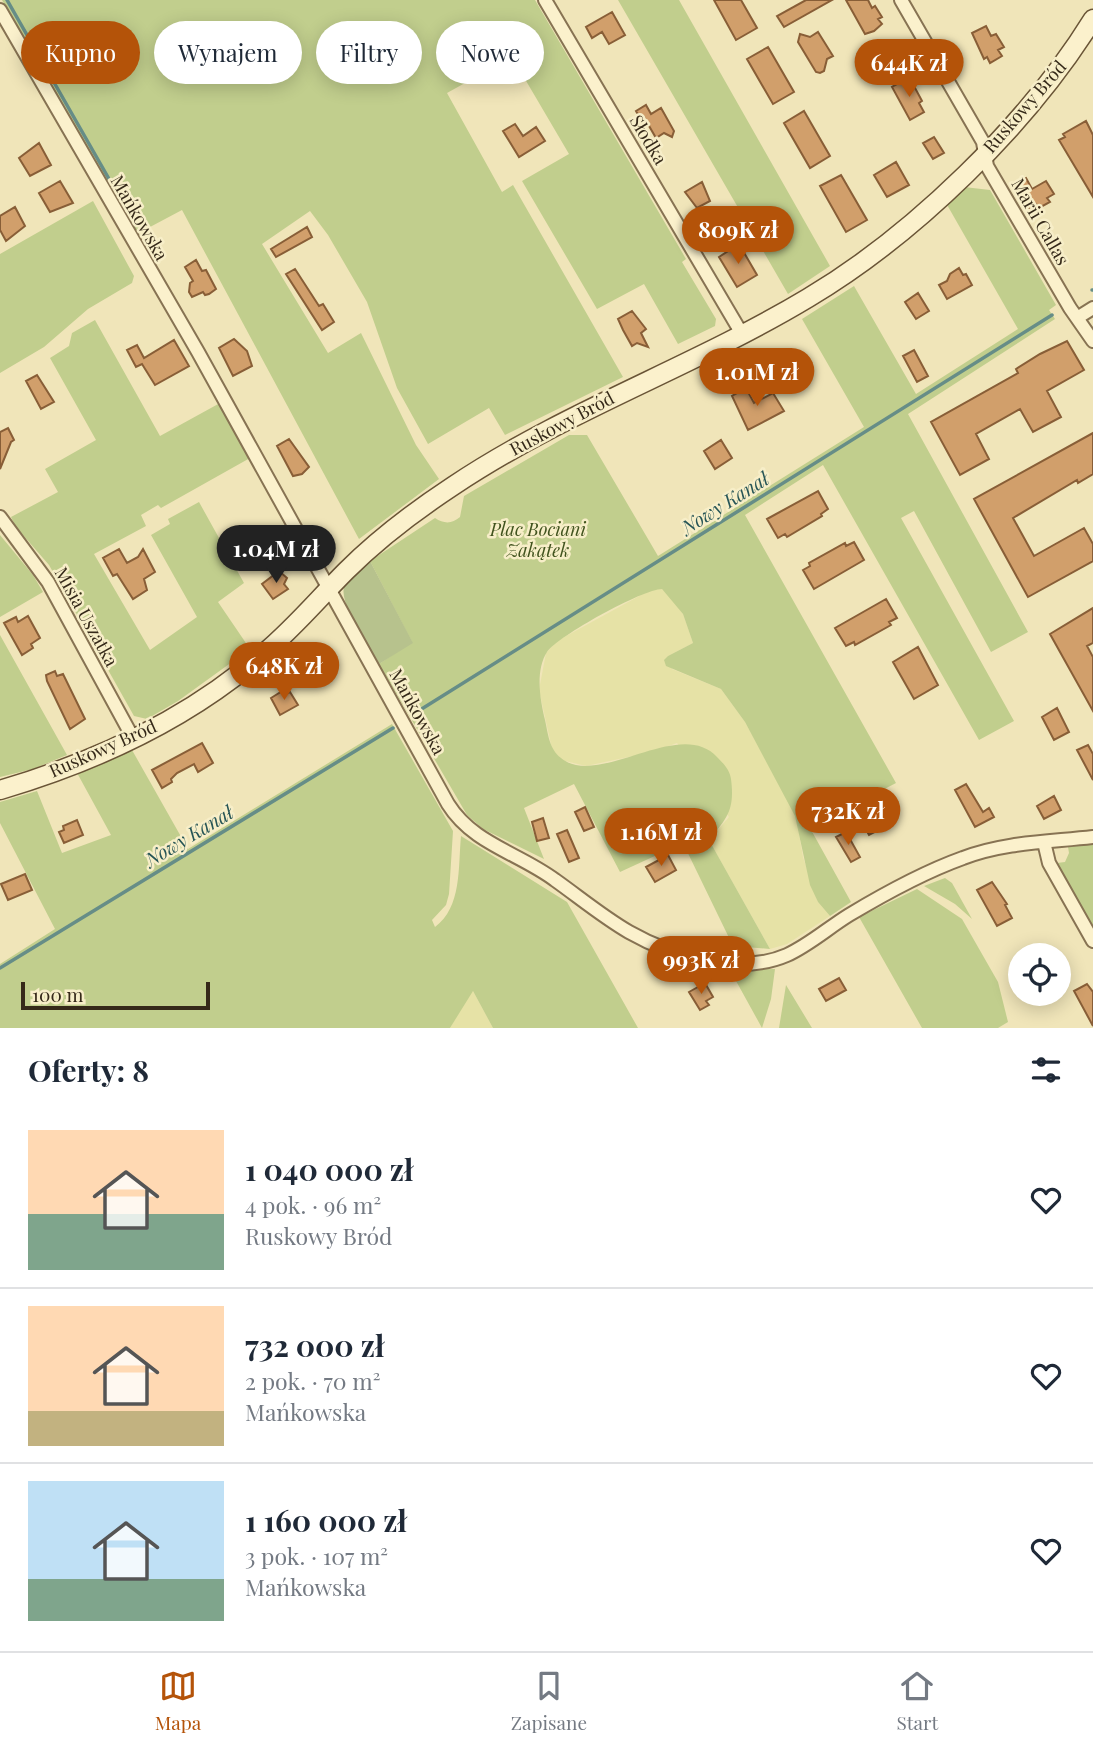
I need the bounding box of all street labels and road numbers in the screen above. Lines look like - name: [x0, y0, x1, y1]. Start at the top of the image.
- street label: Ruskowy Bród: [977, 55, 1071, 158]
- street label: Słodka: [625, 110, 673, 169]
- street label: Mańkowska: [106, 170, 174, 265]
- street label: Marii Callas: [1006, 174, 1075, 269]
- street label: Ruskowy Bród: [505, 385, 619, 461]
- street label: Misia Uszatka: [50, 563, 124, 670]
- street label: Mańkowska: [384, 664, 451, 759]
- street label: Ruskowy Bród: [45, 713, 161, 783]

